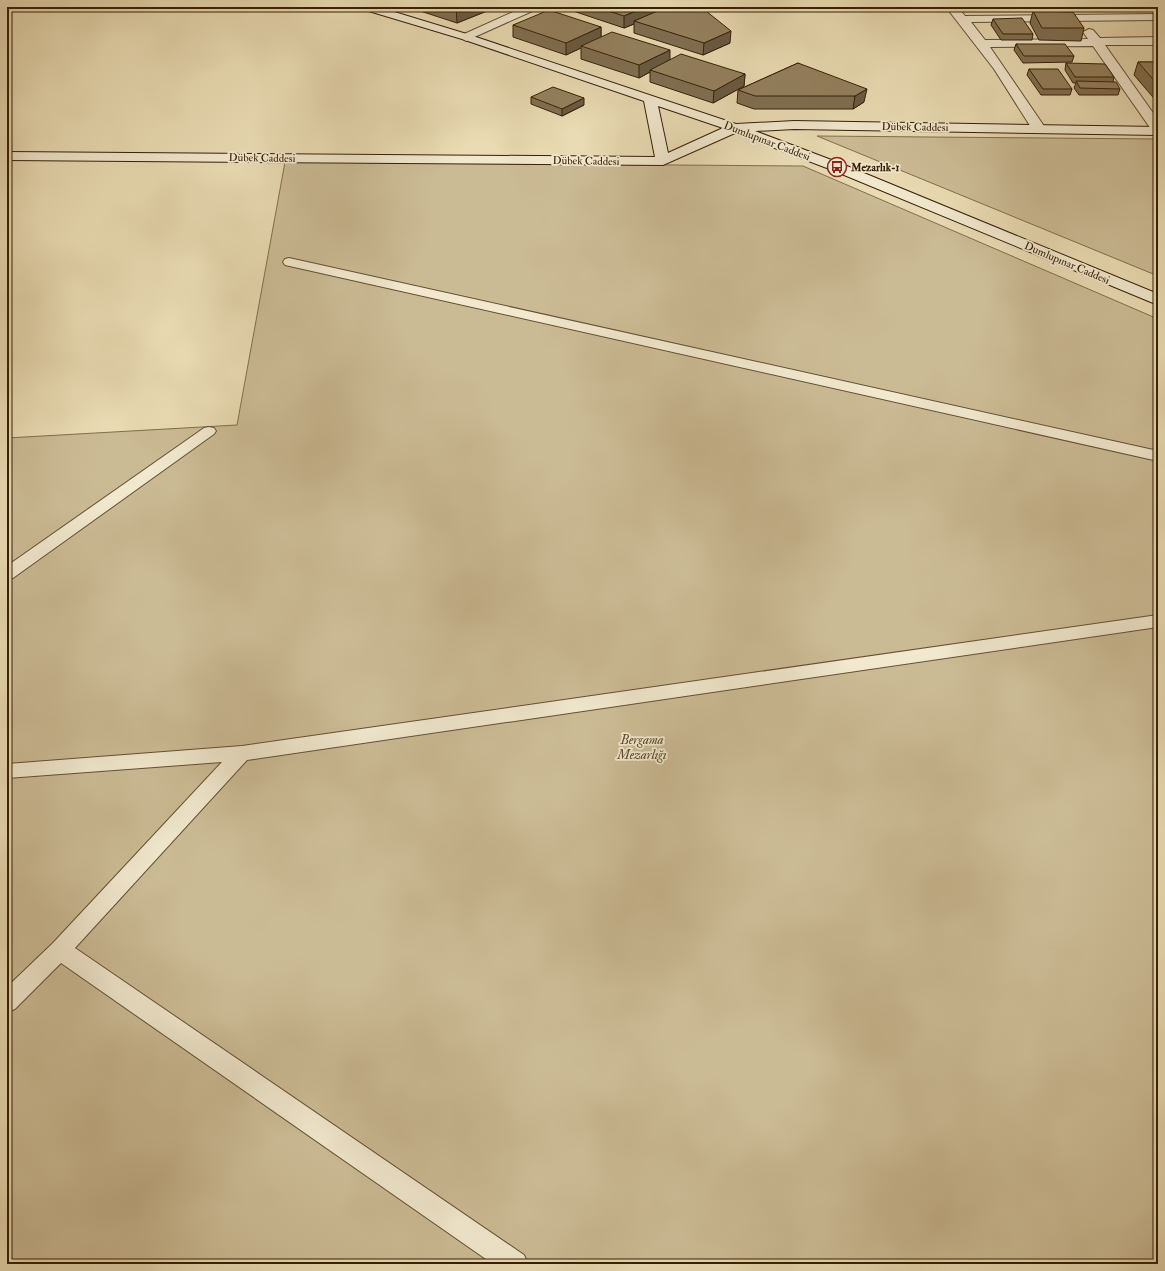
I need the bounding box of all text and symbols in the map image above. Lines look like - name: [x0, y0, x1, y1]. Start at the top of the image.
- street label: Dumlupınar Caddesi: [722, 119, 812, 164]
- street label: Dübek Caddesi: [881, 120, 949, 134]
- street label: Dübek Caddesi: [228, 151, 296, 165]
- street label: Dübek Caddesi: [552, 154, 620, 168]
- bus stop icon: Mezarlık-1: [826, 156, 848, 178]
- place label: Mezarlık-1: [850, 161, 900, 174]
- street label: Dumlupınar Caddesi: [1022, 239, 1112, 288]
- park label: Bergama Mezarlığı: [616, 732, 667, 763]

